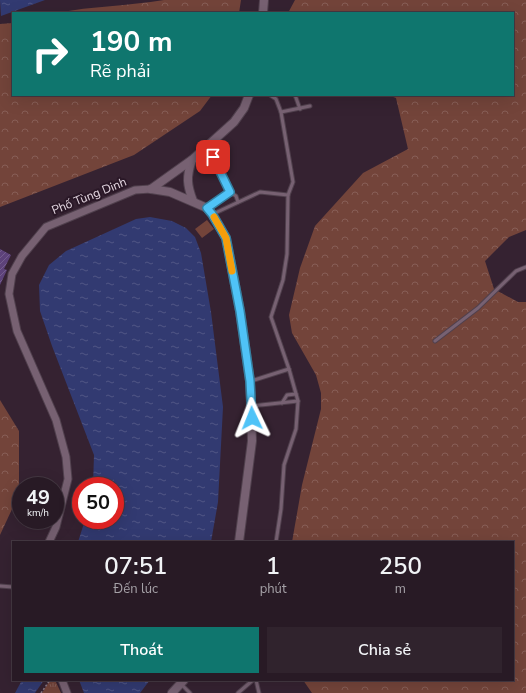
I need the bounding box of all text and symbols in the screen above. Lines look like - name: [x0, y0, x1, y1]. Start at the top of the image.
- text: 190 m: [90, 23, 173, 61]
- icon: right: [24, 28, 76, 80]
- text: Rẽ phải: [90, 59, 150, 83]
- pin: [196, 140, 230, 174]
- icon: arrive: [202, 146, 224, 168]
- street label: Phố Tùng Dinh: [49, 174, 129, 218]
- position arrow: [231, 397, 273, 439]
- speed limit sign: 50: [72, 477, 124, 529]
- text: 49: [26, 484, 50, 511]
- text: km/h: [27, 506, 49, 520]
- text: 07:51: [104, 550, 167, 582]
- text: 1: [266, 550, 280, 582]
- text: 250: [379, 550, 422, 582]
- text: Đến lúc: [114, 580, 158, 598]
- text: phút: [260, 580, 286, 598]
- text: m: [395, 580, 406, 598]
- button: Thoát: [24, 627, 259, 673]
- button: Chia sẻ: [267, 627, 502, 673]

